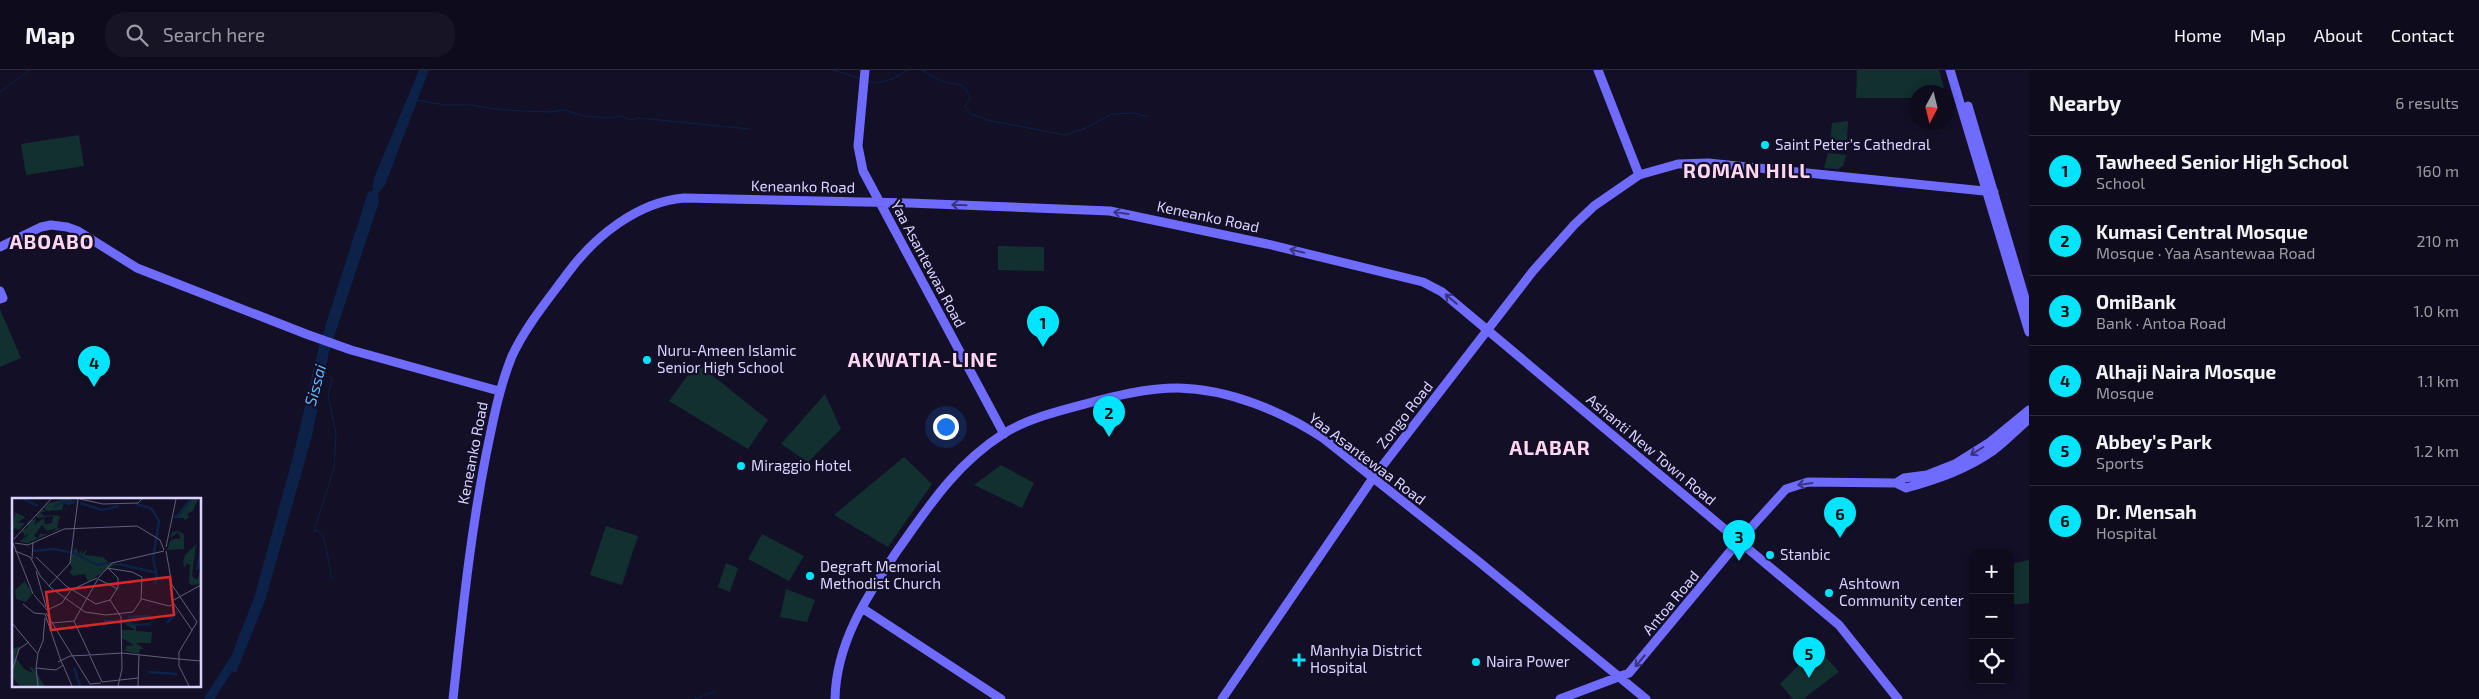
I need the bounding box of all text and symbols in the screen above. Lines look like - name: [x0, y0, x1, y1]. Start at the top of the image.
- search box: [105, 12, 455, 57]
- text: Map: [25, 20, 75, 49]
- icon: search: [123, 21, 151, 49]
- text: Search here: [163, 23, 265, 46]
- text: Home: [2174, 24, 2222, 46]
- text: Map: [2250, 24, 2286, 46]
- text: About: [2314, 24, 2363, 46]
- text: Contact: [2391, 24, 2454, 46]
- north arrow: [1909, 85, 1954, 130]
- text: Nearby: [2049, 90, 2121, 115]
- text: 6 results: [2395, 93, 2459, 112]
- place label: Saint Peter's Cathedral: [1775, 135, 1931, 153]
- marker: Saint Peter's Cathedral: [1759, 139, 1771, 151]
- text: Tawheed Senior High School: [2096, 150, 2348, 173]
- district label: ROMAN HILL: [1683, 158, 1811, 182]
- text: 1: [2062, 161, 2068, 180]
- text: 160 m: [2416, 161, 2459, 180]
- text: School: [2096, 173, 2145, 192]
- street label: Keneanko Road: [751, 176, 855, 196]
- street label: Keneanko Road: [1155, 196, 1261, 236]
- street label: Yaa Asantewaa Road: [888, 197, 970, 330]
- one-way arrow: [951, 200, 968, 210]
- one-way arrow: [1114, 207, 1130, 217]
- text: Kumasi Central Mosque: [2096, 220, 2308, 243]
- district label: ABOABO: [9, 229, 95, 253]
- text: 2: [2060, 231, 2070, 250]
- text: 210 m: [2416, 231, 2459, 250]
- text: Mosque · Yaa Asantewaa Road: [2096, 243, 2316, 262]
- one-way arrow: [1290, 246, 1306, 255]
- text: OmiBank: [2096, 290, 2176, 313]
- one-way arrow: [1444, 294, 1457, 305]
- text: 3: [2060, 301, 2070, 320]
- text: 1.0 km: [2414, 301, 2459, 320]
- pin: 1: [1027, 306, 1059, 347]
- text: Bank · Antoa Road: [2096, 313, 2226, 332]
- place label: Nuru-Ameen Islamic Senior High School: [657, 341, 797, 376]
- pin: 4: [78, 346, 110, 387]
- district label: AKWATIA-LINE: [848, 347, 998, 371]
- marker: Nuru-Ameen Islamic Senior High School: [641, 354, 653, 366]
- text: Alhaji Naira Mosque: [2096, 360, 2276, 383]
- water label: Sissai: [300, 362, 329, 408]
- text: 4: [2060, 371, 2070, 390]
- text: 1.1 km: [2418, 371, 2459, 390]
- street label: Zongo Road: [1372, 377, 1436, 452]
- text: Mosque: [2096, 383, 2154, 402]
- street label: Ashanti New Town Road: [1583, 390, 1720, 509]
- pin: 2: [1093, 396, 1125, 437]
- street label: Keneanko Road: [453, 400, 491, 506]
- street label: Yaa Asantewaa Road: [1306, 408, 1430, 508]
- your location: [933, 414, 959, 440]
- text: Abbey's Park: [2096, 430, 2212, 453]
- district label: ALABAR: [1509, 435, 1591, 459]
- text: 5: [2061, 441, 2069, 460]
- text: 1.2 km: [2414, 441, 2459, 460]
- one-way arrow: [1970, 446, 1984, 456]
- text: Sports: [2096, 453, 2144, 472]
- place label: Miraggio Hotel: [751, 456, 852, 474]
- marker: Miraggio Hotel: [735, 460, 747, 472]
- one-way arrow: [1797, 479, 1813, 489]
- pin: 6: [1824, 497, 1856, 538]
- inset map: [12, 498, 201, 686]
- text: Dr. Mensah: [2096, 500, 2197, 523]
- text: 6: [2060, 511, 2070, 530]
- text: 1.2 km: [2414, 511, 2459, 530]
- pin: 3: [1723, 520, 1755, 561]
- text: Hospital: [2096, 523, 2157, 542]
- place label: Stanbic: [1780, 545, 1831, 563]
- marker: Stanbic: [1764, 549, 1776, 561]
- map controls: [1969, 549, 2014, 684]
- button: +: [1969, 549, 2014, 594]
- place label: Degraft Memorial Methodist Church: [820, 557, 941, 592]
- street label: Antoa Road: [1638, 567, 1702, 638]
- marker: Degraft Memorial Methodist Church: [804, 570, 816, 582]
- place label: Ashtown Community center: [1839, 574, 1964, 609]
- marker: Ashtown Community center: [1823, 587, 1835, 599]
- button: −: [1969, 594, 2014, 639]
- pin: 5: [1793, 637, 1825, 678]
- button: locate: [1969, 639, 2014, 684]
- place label: Manhyia District Hospital: [1310, 641, 1422, 676]
- place label: Naira Power: [1486, 652, 1570, 670]
- marker: Manhyia District Hospital: [1292, 653, 1306, 667]
- one-way arrow: [1635, 654, 1646, 667]
- marker: Naira Power: [1470, 656, 1482, 668]

